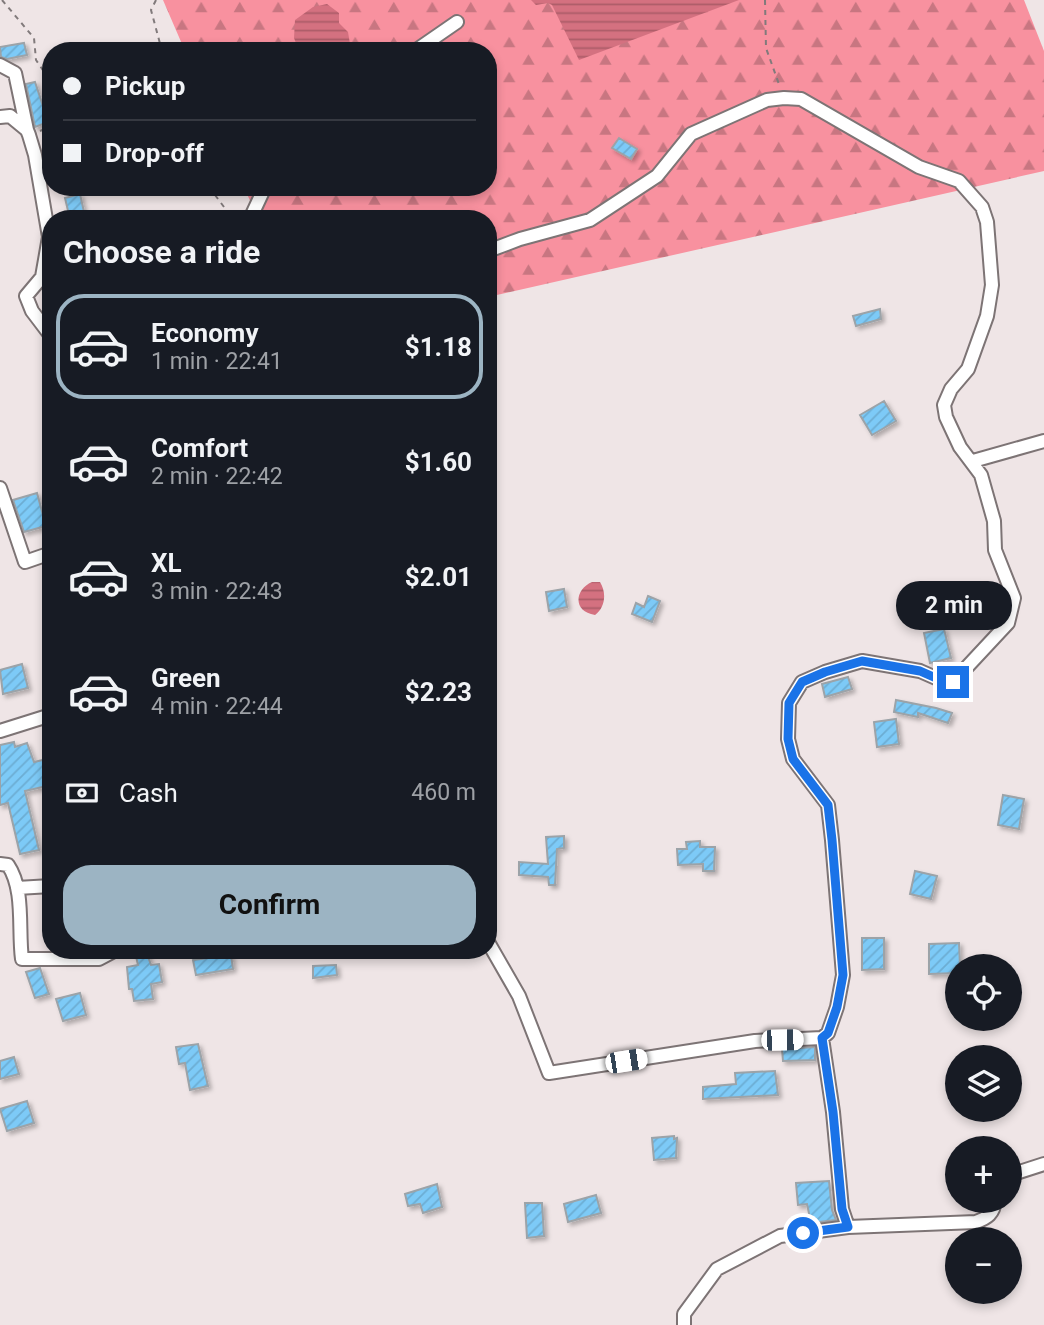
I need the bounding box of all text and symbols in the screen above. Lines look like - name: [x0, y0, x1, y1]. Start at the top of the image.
- text: Pickup: [105, 71, 185, 101]
- text: Drop-off: [105, 138, 204, 168]
- text: Choose a ride: [63, 233, 260, 271]
- icon: car: [67, 315, 130, 378]
- text: Economy: [151, 318, 258, 348]
- text: $1.18: [405, 332, 472, 362]
- text: 1 min · 22:41: [151, 348, 283, 375]
- icon: car: [67, 430, 130, 493]
- text: Comfort: [151, 433, 248, 463]
- text: $1.60: [405, 447, 472, 477]
- text: 2 min · 22:42: [151, 463, 283, 490]
- icon: car: [67, 545, 130, 608]
- text: XL: [151, 548, 182, 578]
- text: $2.01: [405, 562, 472, 592]
- text: 3 min · 22:43: [151, 578, 283, 605]
- callout: 2 min: [895, 580, 1011, 630]
- text: 2 min: [925, 592, 983, 619]
- icon: car: [67, 660, 130, 723]
- text: Green: [151, 663, 221, 693]
- route end: [937, 666, 969, 698]
- text: $2.23: [405, 677, 472, 707]
- text: 4 min · 22:44: [151, 693, 283, 720]
- icon: cash: [63, 774, 101, 812]
- text: Cash: [119, 778, 178, 808]
- text: 460 m: [411, 779, 476, 806]
- button: Confirm: [63, 865, 476, 945]
- map controls: [945, 954, 1022, 1304]
- button: locate: [945, 954, 1022, 1031]
- car: [761, 1029, 804, 1051]
- button: layers: [945, 1045, 1022, 1122]
- car: [604, 1047, 649, 1075]
- button: +: [945, 1136, 1022, 1213]
- route start: [787, 1217, 819, 1249]
- button: −: [945, 1227, 1022, 1304]

